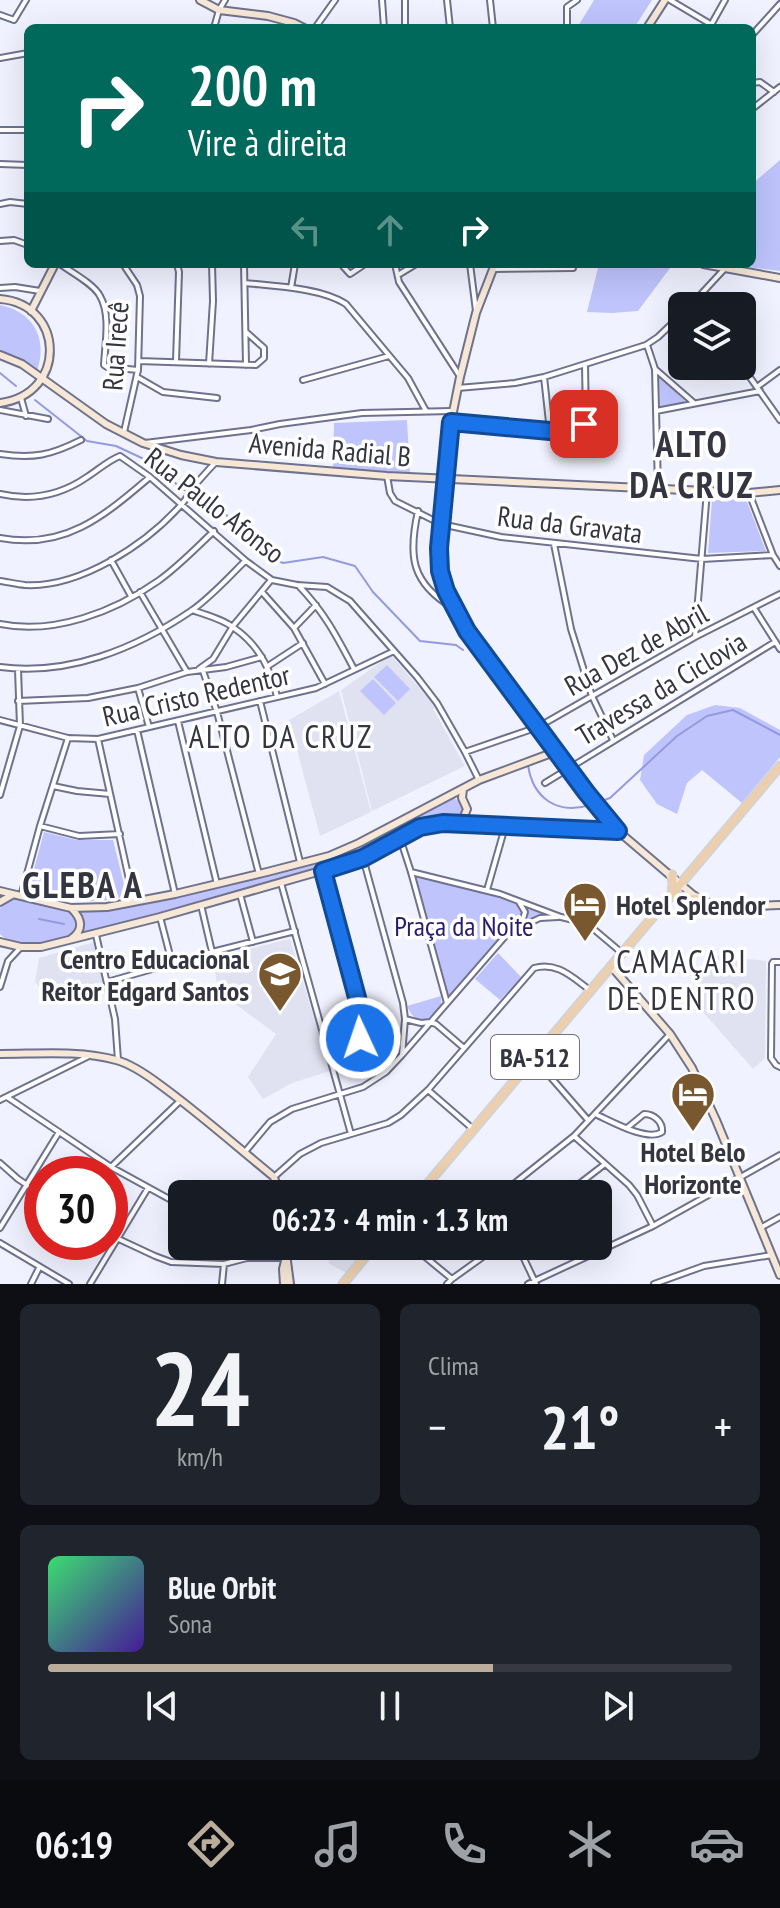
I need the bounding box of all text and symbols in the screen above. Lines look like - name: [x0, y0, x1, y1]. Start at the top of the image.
- text: 200 m: [188, 49, 317, 121]
- icon: right: [56, 56, 160, 160]
- text: Vire à direita: [188, 119, 347, 166]
- icon: left: [284, 208, 328, 252]
- icon: ahead: [368, 208, 412, 252]
- icon: right: [452, 208, 496, 252]
- map controls: [668, 292, 756, 380]
- button: layers: [668, 292, 756, 380]
- street label: Rua Irecê: [93, 300, 137, 392]
- pin: [550, 390, 618, 458]
- icon: arrive: [562, 402, 606, 446]
- district label: ALTO DA CRUZ: [629, 420, 755, 508]
- street label: Avenida Radial B: [248, 424, 412, 474]
- street label: Rua Paulo Afonso: [137, 439, 293, 571]
- street label: Rua da Gravata: [495, 497, 645, 551]
- street label: Rua Dez de Abril: [558, 594, 715, 704]
- street label: Travessa da Ciclovia: [569, 623, 753, 753]
- street label: Rua Cristo Redentor: [99, 655, 294, 735]
- district label: ALTO DA CRUZ: [189, 715, 373, 757]
- district label: GLEBA A: [22, 861, 144, 908]
- hotel icon: Hotel Splendor: [561, 880, 609, 943]
- place label: Hotel Splendor: [616, 886, 766, 923]
- park label: Praça da Noite: [394, 907, 534, 944]
- place label: Centro Educacional Reitor Edgard Santos: [41, 940, 249, 1009]
- district label: CAMAÇARI DE DENTRO: [607, 940, 757, 1019]
- school or university icon: Centro Educacional Reitor Edgard Santos: [256, 950, 304, 1013]
- position arrow: [318, 996, 402, 1080]
- road number: BA-512: [491, 1035, 579, 1079]
- hotel icon: Hotel Belo Horizonte: [669, 1070, 717, 1133]
- place label: Hotel Belo Horizonte: [640, 1133, 746, 1202]
- speed limit sign: 30: [24, 1156, 128, 1260]
- text: 06:23 · 4 min · 1.3 km: [272, 1200, 508, 1239]
- text: 24: [150, 1320, 250, 1455]
- text: Clima: [428, 1349, 479, 1382]
- text: 21°: [540, 1388, 620, 1466]
- text: −: [428, 1398, 446, 1455]
- text: +: [714, 1398, 732, 1455]
- text: km/h: [177, 1440, 223, 1473]
- text: Blue Orbit: [168, 1568, 276, 1607]
- text: Sona: [168, 1607, 212, 1640]
- icon: previous: [140, 1684, 184, 1728]
- icon: pause: [368, 1684, 412, 1728]
- icon: next: [596, 1684, 640, 1728]
- icon: directions: [183, 1816, 239, 1872]
- icon: music: [310, 1816, 366, 1872]
- icon: phone: [436, 1816, 492, 1872]
- icon: climate: [562, 1816, 618, 1872]
- icon: car: [689, 1816, 745, 1872]
- text: 06:19: [35, 1821, 113, 1868]

